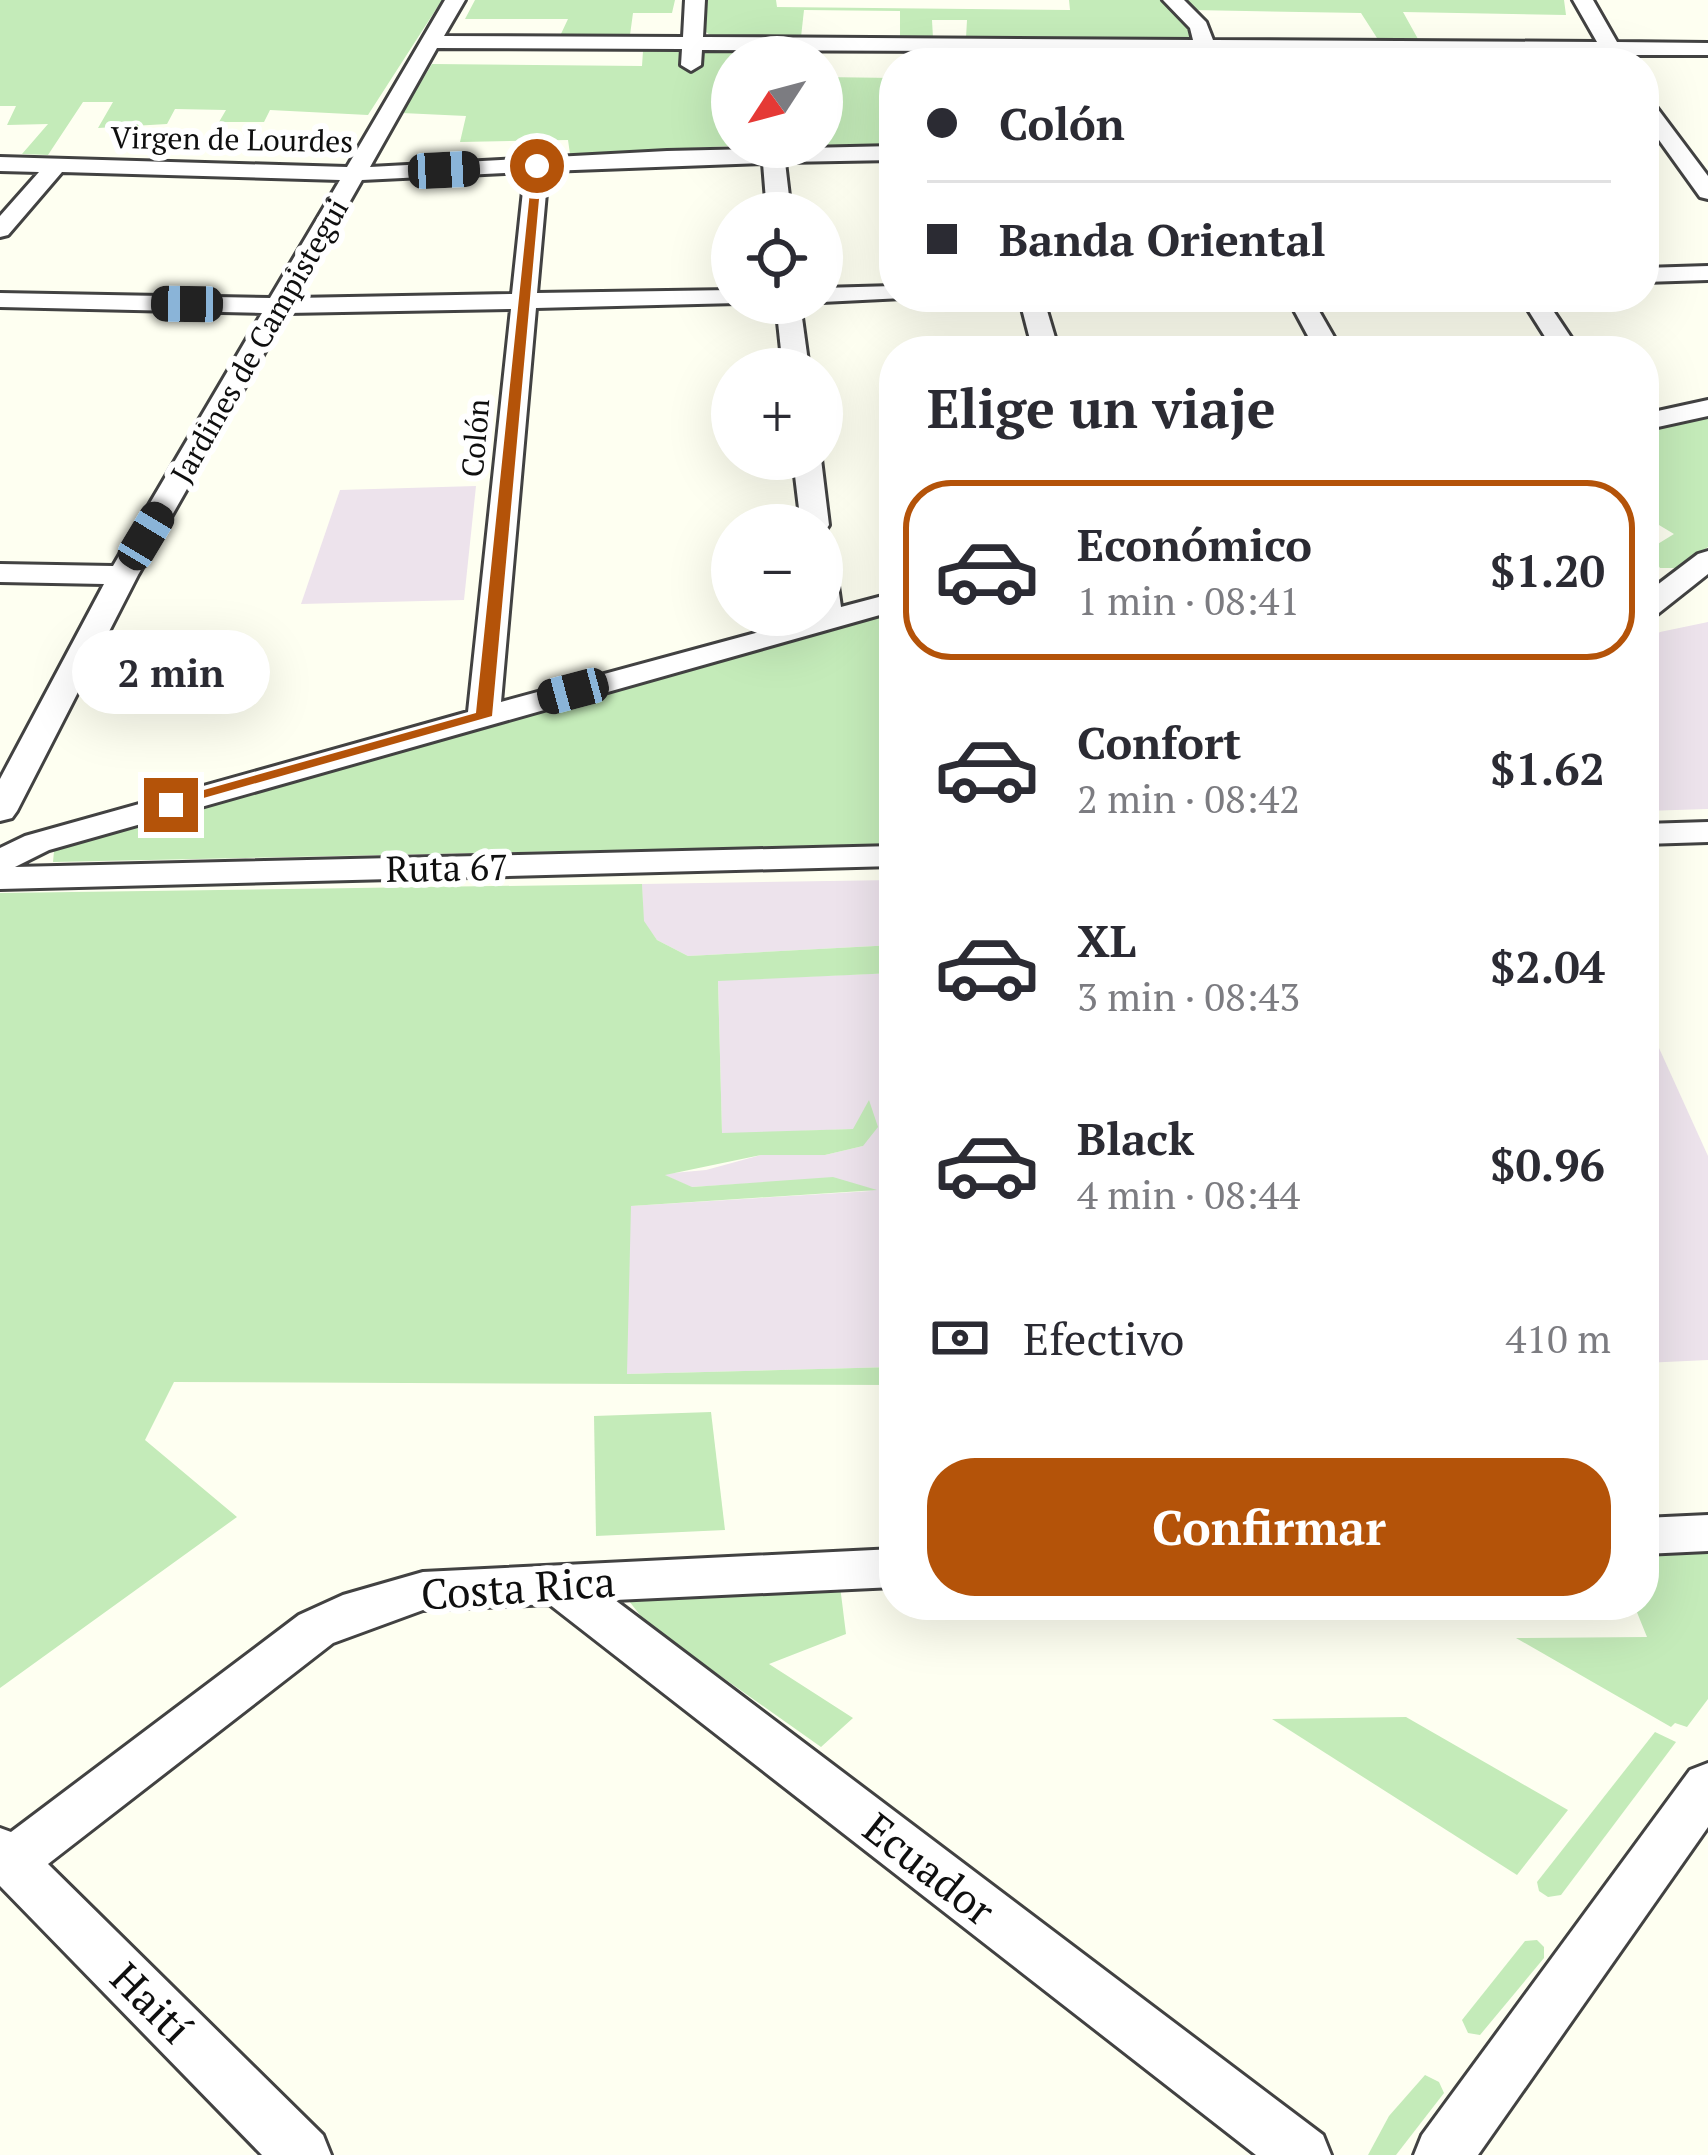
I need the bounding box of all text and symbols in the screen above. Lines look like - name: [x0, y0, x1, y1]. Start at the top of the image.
- north arrow: [711, 36, 843, 168]
- map controls: [711, 36, 843, 636]
- text: Colón: [999, 93, 1125, 153]
- street label: Virgen de Lourdes: [110, 117, 354, 161]
- route start: [510, 139, 564, 193]
- car: [407, 150, 481, 190]
- street label: Jardines de Campistegui: [161, 191, 357, 490]
- button: locate: [711, 192, 843, 324]
- text: Banda Oriental: [999, 209, 1326, 269]
- car: [151, 285, 223, 323]
- button: +: [711, 348, 843, 480]
- text: Elige un viaje: [927, 372, 1276, 443]
- street label: Colón: [452, 397, 498, 479]
- car: [112, 496, 180, 576]
- button: −: [711, 504, 843, 636]
- text: Económico: [1077, 514, 1312, 574]
- icon: car: [933, 516, 1041, 624]
- text: $1.20: [1490, 540, 1605, 600]
- text: 1 min · 08:41: [1077, 574, 1300, 626]
- callout: 2 min: [72, 631, 270, 715]
- text: 2 min: [118, 646, 224, 698]
- car: [534, 664, 612, 718]
- text: Confort: [1077, 712, 1241, 772]
- icon: car: [933, 714, 1041, 822]
- text: $1.62: [1490, 738, 1605, 798]
- text: 2 min · 08:42: [1077, 772, 1300, 824]
- route end: [144, 778, 198, 832]
- street label: Ruta 67: [385, 843, 509, 892]
- text: XL: [1077, 910, 1136, 970]
- icon: car: [933, 912, 1041, 1020]
- text: $2.04: [1490, 936, 1605, 996]
- text: 3 min · 08:43: [1077, 970, 1300, 1022]
- text: Black: [1077, 1108, 1194, 1168]
- icon: car: [933, 1110, 1041, 1218]
- text: $0.96: [1490, 1134, 1605, 1194]
- text: 4 min · 08:44: [1077, 1168, 1300, 1220]
- icon: cash: [927, 1305, 993, 1371]
- text: Efectivo: [1023, 1308, 1184, 1368]
- text: 410 m: [1506, 1312, 1611, 1364]
- button: Confirmar: [927, 1458, 1611, 1596]
- street label: Costa Rica: [419, 1552, 617, 1622]
- street label: Ecuador: [852, 1799, 1007, 1937]
- street label: Haití: [99, 1950, 205, 2055]

